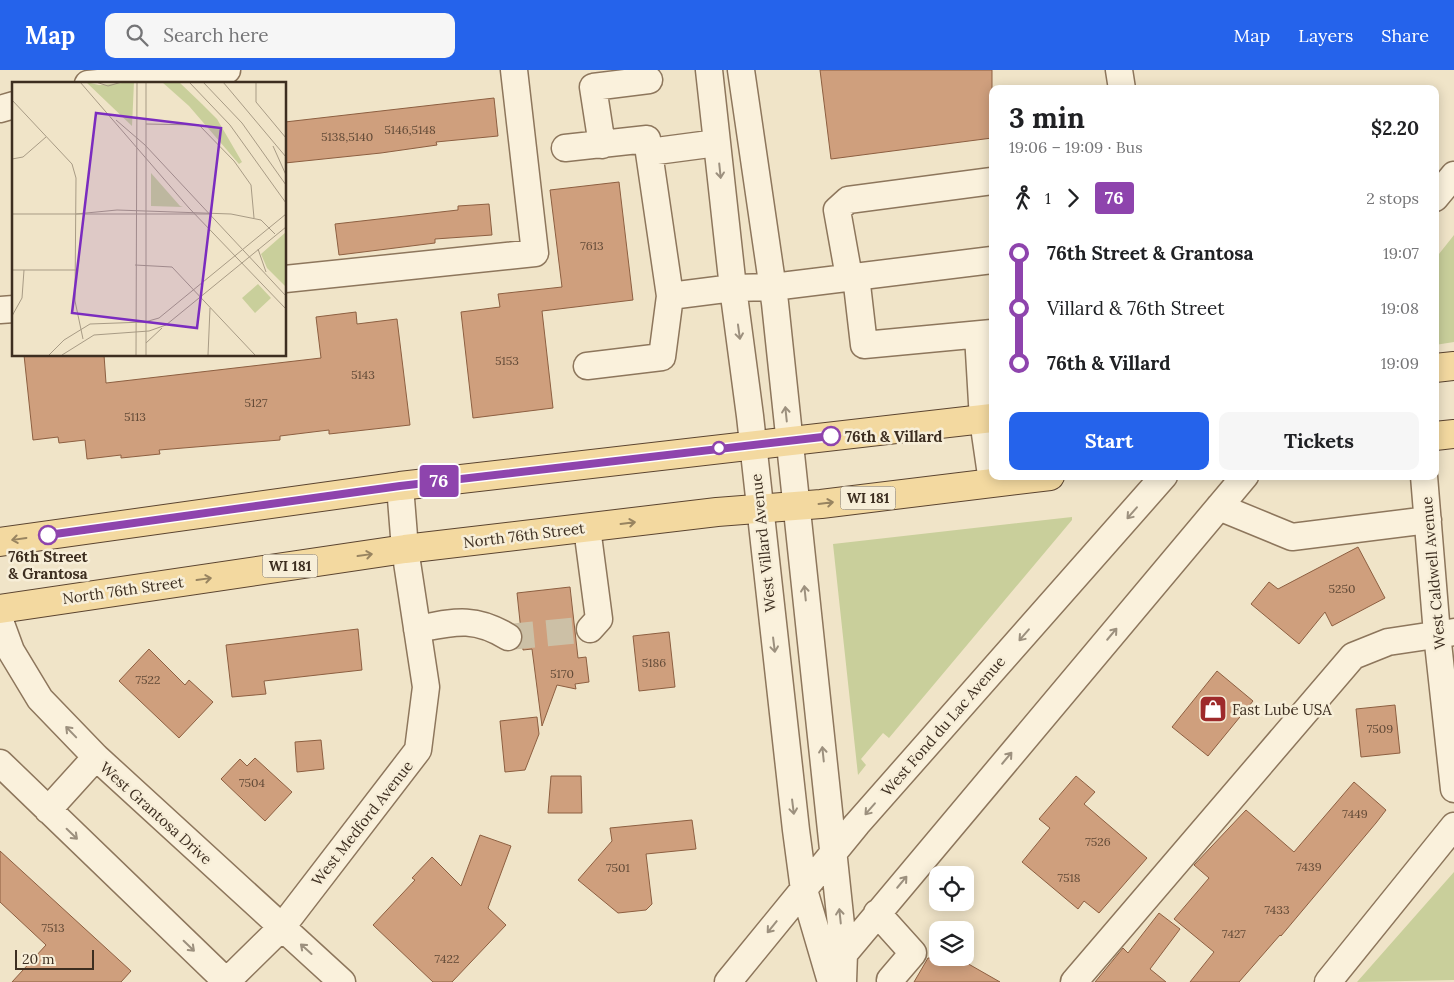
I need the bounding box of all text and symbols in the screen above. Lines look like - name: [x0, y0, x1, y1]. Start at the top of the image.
- search box: [105, 13, 455, 58]
- text: Map: [25, 20, 75, 51]
- icon: search: [123, 21, 151, 49]
- text: Search here: [163, 23, 269, 47]
- text: Map: [1234, 24, 1270, 47]
- text: Layers: [1298, 24, 1353, 47]
- text: Share: [1381, 24, 1429, 47]
- inset map: [12, 82, 286, 356]
- text: 3 min: [1009, 100, 1085, 136]
- text: $2.20: [1371, 116, 1419, 140]
- house number: 5146,5148: [384, 122, 436, 137]
- house number: 5138,5140: [321, 129, 373, 144]
- text: 19:06 – 19:09 · Bus: [1009, 137, 1143, 157]
- one-way arrow: [715, 162, 725, 178]
- icon: walk: [1009, 184, 1037, 212]
- icon: forward: [1059, 184, 1087, 212]
- text: 76: [1105, 186, 1124, 209]
- text: 1: [1045, 188, 1051, 208]
- text: 2 stops: [1366, 188, 1419, 208]
- house number: 7613: [580, 238, 604, 253]
- text: 76th Street & Grantosa: [1047, 241, 1254, 265]
- text: 19:07: [1383, 243, 1419, 263]
- text: Villard & 76th Street: [1047, 296, 1225, 320]
- text: 19:08: [1381, 298, 1419, 318]
- one-way arrow: [734, 324, 744, 340]
- text: 76th & Villard: [1047, 351, 1170, 375]
- house number: 5153: [495, 353, 519, 368]
- text: 19:09: [1381, 353, 1419, 373]
- house number: 5143: [351, 367, 375, 382]
- house number: 5127: [245, 395, 268, 410]
- one-way arrow: [782, 406, 791, 422]
- house number: 5113: [124, 409, 146, 424]
- button: Start: [1009, 412, 1209, 470]
- button: Tickets: [1219, 412, 1419, 470]
- marker: 76th & Villard: [821, 426, 841, 446]
- place label: 76th & Villard: [845, 427, 943, 446]
- unlabelled marker: [712, 441, 726, 455]
- line badge: 76: [416, 465, 462, 497]
- text: 76: [430, 469, 448, 492]
- street label: West Villard Avenue: [746, 473, 780, 613]
- road number: WI 181: [840, 486, 896, 509]
- street label: West Caldwell Avenue: [1417, 496, 1449, 650]
- one-way arrow: [817, 498, 833, 508]
- one-way arrow: [1126, 506, 1138, 519]
- street label: North 76th Street: [462, 518, 586, 552]
- one-way arrow: [620, 518, 636, 528]
- marker: 76th Street & Grantosa: [38, 525, 58, 545]
- one-way arrow: [12, 535, 28, 545]
- place label: 76th Street & Grantosa: [8, 547, 89, 583]
- one-way arrow: [356, 550, 372, 560]
- road number: WI 181: [262, 554, 318, 578]
- street label: North 76th Street: [61, 572, 185, 608]
- one-way arrow: [196, 573, 212, 583]
- house number: 5250: [1329, 581, 1355, 596]
- one-way arrow: [800, 585, 810, 601]
- one-way arrow: [1018, 628, 1030, 641]
- one-way arrow: [1106, 628, 1117, 641]
- one-way arrow: [769, 637, 779, 653]
- street label: West Fond du Lac Avenue: [877, 652, 1009, 800]
- house number: 5186: [642, 655, 666, 670]
- house number: 5170: [550, 666, 574, 681]
- house number: 7522: [136, 672, 160, 687]
- shop icon: Fast Lube USA: [1198, 694, 1228, 724]
- place label: Fast Lube USA: [1232, 700, 1332, 719]
- house number: 7509: [1367, 721, 1393, 736]
- one-way arrow: [65, 725, 77, 738]
- one-way arrow: [818, 747, 828, 763]
- one-way arrow: [1001, 752, 1013, 765]
- street label: West Medford Avenue: [307, 757, 417, 889]
- street label: West Grantosa Drive: [96, 758, 216, 868]
- house number: 7504: [239, 775, 266, 790]
- one-way arrow: [788, 798, 798, 814]
- one-way arrow: [865, 802, 876, 815]
- house number: 7449: [1342, 806, 1368, 821]
- one-way arrow: [66, 827, 78, 839]
- house number: 7526: [1085, 834, 1111, 849]
- house number: 7439: [1296, 859, 1322, 874]
- house number: 7501: [606, 860, 630, 875]
- map controls: [929, 866, 974, 966]
- button: locate: [929, 866, 974, 911]
- house number: 7518: [1057, 870, 1081, 885]
- one-way arrow: [896, 876, 908, 889]
- house number: 7433: [1264, 902, 1290, 917]
- one-way arrow: [835, 908, 845, 924]
- house number: 7513: [41, 920, 65, 935]
- one-way arrow: [767, 920, 778, 933]
- button: layers: [929, 921, 974, 966]
- house number: 7427: [1222, 926, 1246, 941]
- one-way arrow: [183, 940, 196, 952]
- one-way arrow: [299, 943, 312, 955]
- scale bar: [15, 947, 94, 970]
- text: 20 m: [22, 950, 54, 968]
- house number: 7422: [435, 951, 459, 966]

